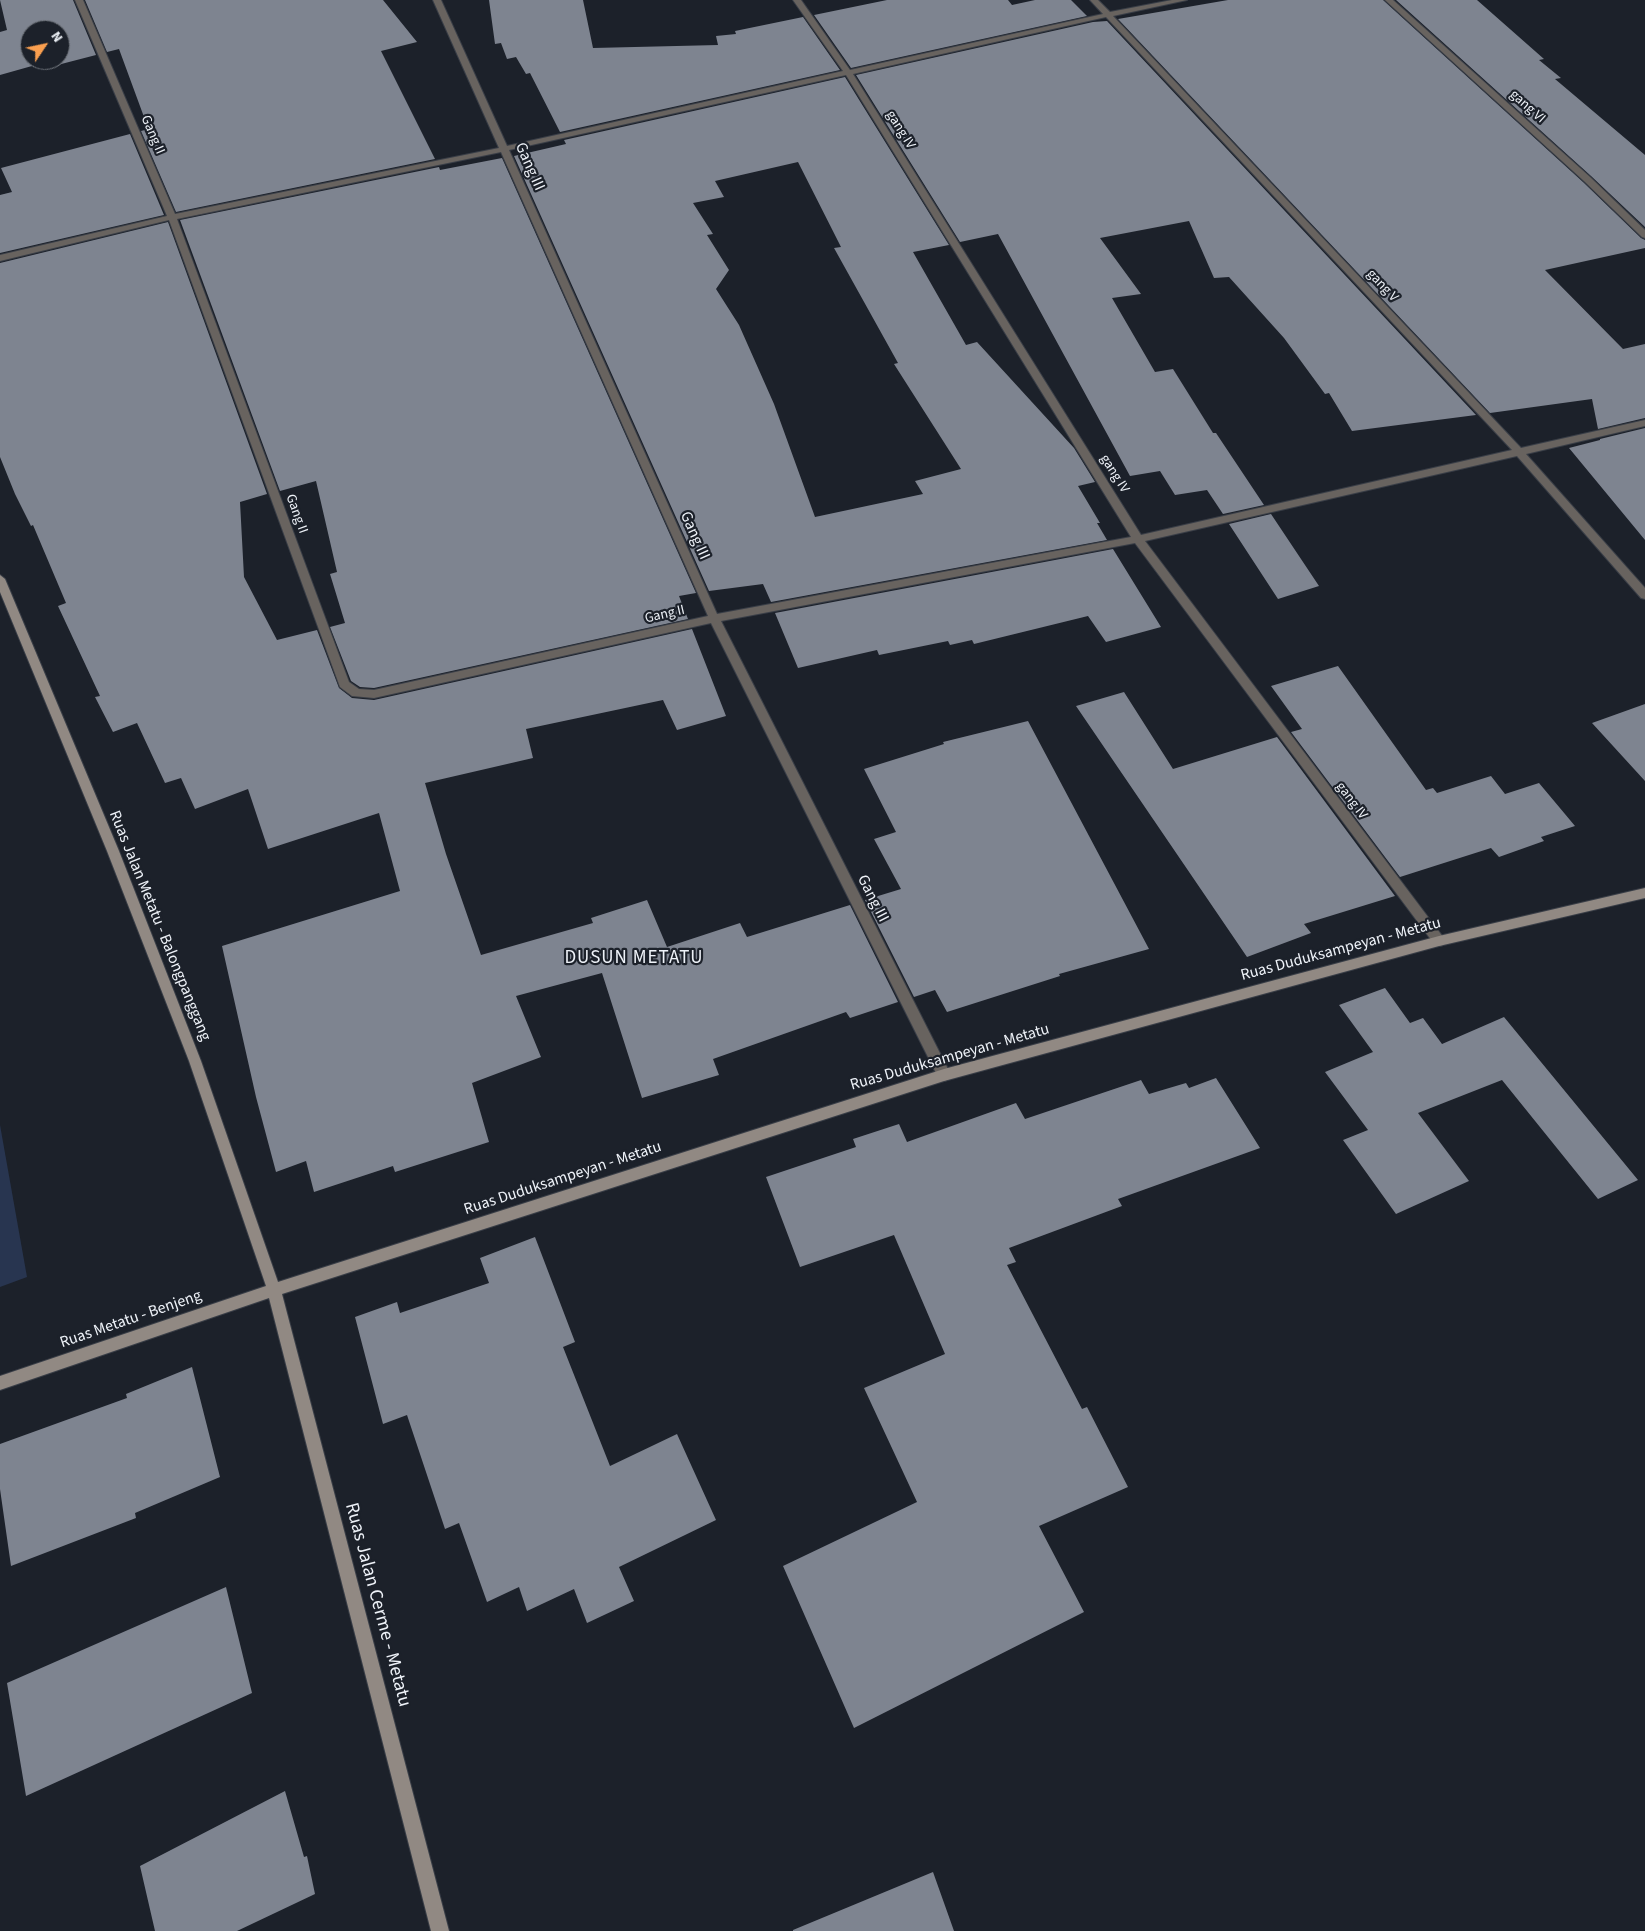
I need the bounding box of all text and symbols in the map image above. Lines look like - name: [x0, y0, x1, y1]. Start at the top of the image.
- north arrow: [20, 20, 70, 70]
- text: N: [46, 28, 68, 47]
- street label: gang VI: [1506, 87, 1548, 127]
- street label: gang IV: [882, 108, 918, 152]
- street label: Gang II: [136, 113, 168, 157]
- street label: Gang III: [510, 140, 548, 194]
- street label: gang V: [1363, 266, 1401, 306]
- street label: gang IV: [1096, 452, 1132, 496]
- street label: Gang II: [281, 492, 311, 536]
- street label: Gang III: [675, 509, 713, 563]
- street label: Gang II: [643, 602, 687, 628]
- street label: gang IV: [1332, 779, 1370, 823]
- street label: Ruas Jalan Metatu - Balongpanggang: [104, 808, 214, 1044]
- street label: Gang III: [852, 872, 892, 926]
- street label: Ruas Duduksampeyan - Metatu: [1239, 914, 1443, 986]
- district label: DUSUN METATU: [563, 948, 705, 970]
- street label: Ruas Duduksampeyan - Metatu: [848, 1020, 1052, 1096]
- street label: Ruas Duduksampeyan - Metatu: [462, 1138, 664, 1220]
- street label: Ruas Metatu - Benjeng: [58, 1287, 204, 1353]
- street label: Ruas Jalan Cerme - Metatu: [339, 1500, 415, 1710]

